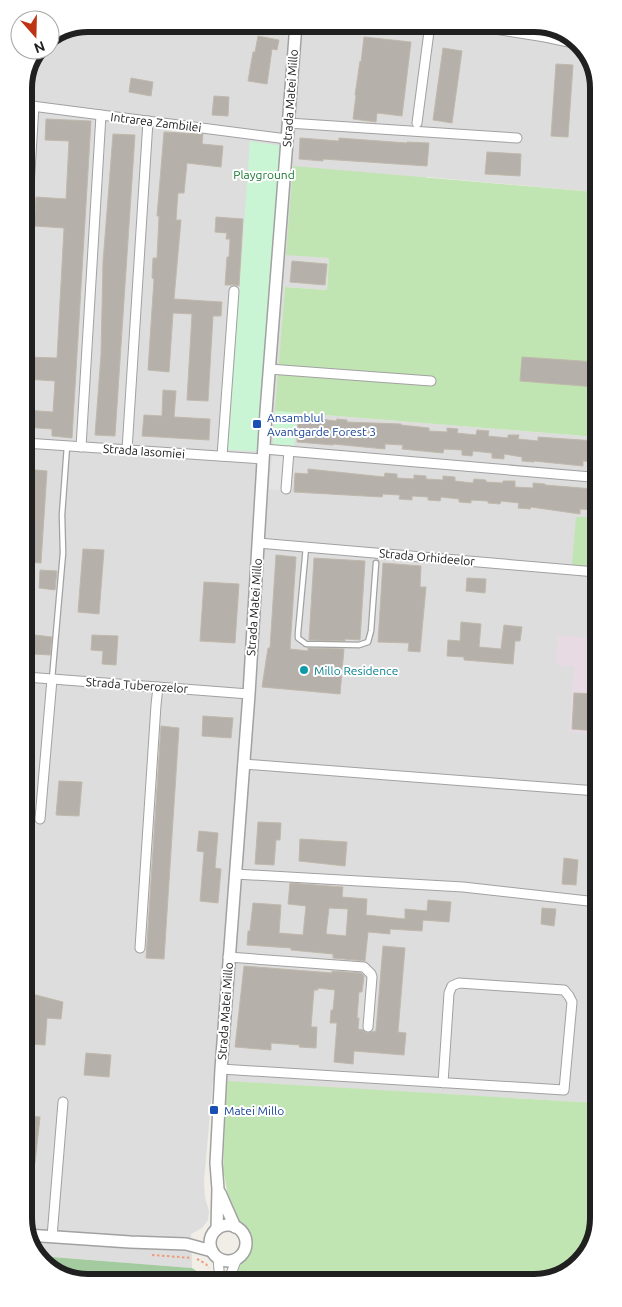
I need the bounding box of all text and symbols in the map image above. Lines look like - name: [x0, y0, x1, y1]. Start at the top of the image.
- north arrow: [10, 10, 60, 60]
- text: N: [32, 38, 47, 57]
- street label: Strada Matei Millo: [280, 49, 300, 147]
- street label: Intrarea Zambilei: [110, 110, 202, 134]
- park label: Playground: [233, 168, 295, 181]
- place label: Ansamblul Avantgarde Forest 3: [267, 411, 376, 438]
- marker: Ansamblul Avantgarde Forest 3: [251, 418, 263, 430]
- street label: Strada Iasomiei: [103, 442, 185, 460]
- street label: Strada Orhideelor: [378, 546, 476, 568]
- street label: Strada Matei Millo: [244, 558, 264, 656]
- marker: Millo Residence: [298, 664, 310, 676]
- place label: Millo Residence: [314, 664, 398, 677]
- street label: Strada Tuberozelor: [85, 675, 189, 695]
- street label: Strada Matei Millo: [215, 962, 235, 1060]
- marker: Matei Millo: [208, 1104, 220, 1116]
- place label: Matei Millo: [224, 1104, 284, 1117]

